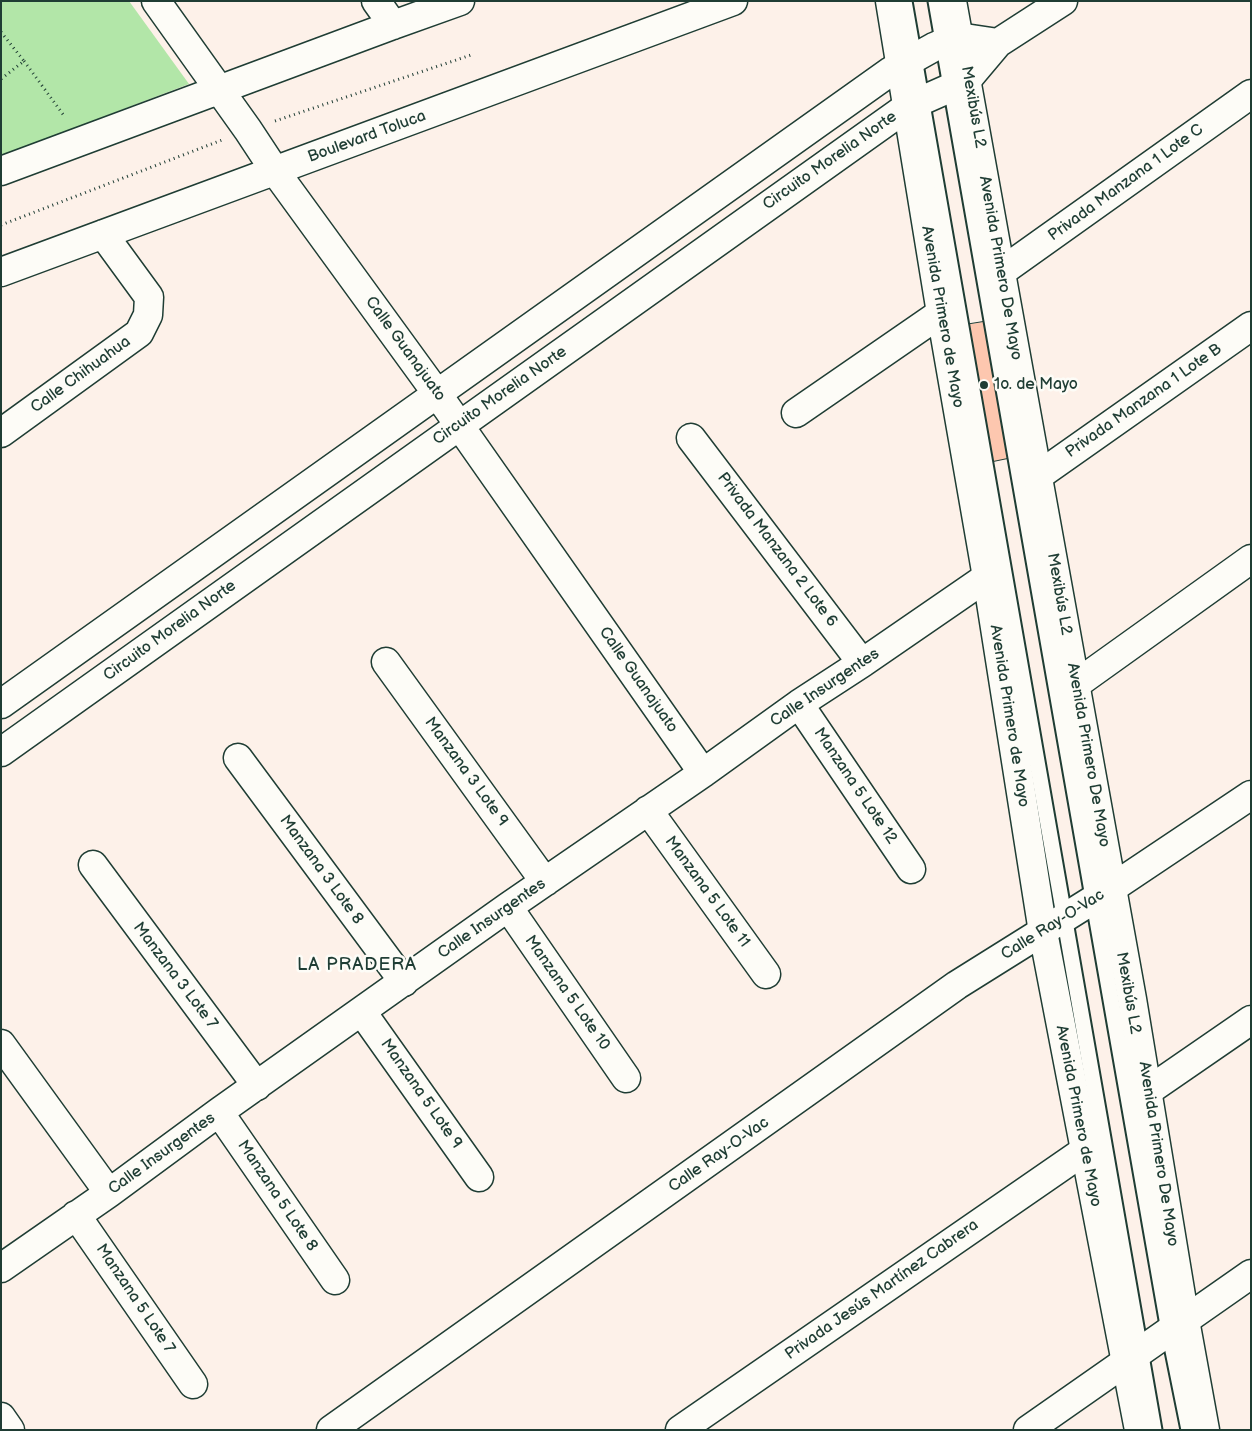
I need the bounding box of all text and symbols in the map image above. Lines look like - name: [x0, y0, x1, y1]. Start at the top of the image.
- street label: Mexibús L2: [956, 65, 990, 149]
- street label: Boulevard Toluca: [305, 107, 429, 167]
- street label: Circuito Morelia Norte: [759, 108, 901, 214]
- street label: Privada Manzana 1 Lote C: [1045, 120, 1207, 246]
- street label: Avenida Primero De Mayo: [974, 174, 1026, 362]
- street label: Avenida Primero de Mayo: [917, 224, 967, 410]
- street label: Calle Guanajuato: [361, 293, 449, 405]
- street label: Calle Chihuahua: [27, 332, 135, 418]
- street label: Privada Manzana 1 Lote B: [1062, 340, 1226, 462]
- street label: Circuito Morelia Norte: [429, 343, 571, 449]
- place label: 1o. de Mayo: [994, 375, 1078, 395]
- marker: 1o. de Mayo: [978, 379, 990, 391]
- street label: Privada Manzana 2 Lote 6: [713, 469, 841, 631]
- street label: Mexibús L2: [1042, 552, 1076, 636]
- street label: Circuito Morelia Norte: [100, 576, 240, 686]
- street label: Calle Guanajuato: [594, 623, 682, 737]
- street label: Avenida Primero de Mayo: [985, 623, 1033, 809]
- street label: Calle Insurgentes: [767, 644, 883, 732]
- street label: Avenida Primero De Mayo: [1062, 661, 1114, 849]
- street label: Manzana 3 Lote 9: [420, 714, 512, 830]
- street label: Manzana 5 Lote 12: [809, 724, 901, 848]
- street label: Manzana 3 Lote 8: [275, 812, 367, 928]
- street label: Manzana 5 Lote 11: [660, 833, 754, 951]
- street label: Calle Insurgentes: [434, 875, 550, 963]
- street label: Calle Ray-O-Vac: [998, 886, 1108, 964]
- street label: Manzana 3 Lote 7: [129, 919, 221, 1033]
- street label: Manzana 5 Lote 10: [520, 932, 614, 1054]
- street label: Mexibús L2: [1111, 951, 1145, 1035]
- district label: LA PRADERA: [296, 954, 418, 976]
- street label: Avenida Primero de Mayo: [1051, 1024, 1105, 1208]
- street label: Manzana 5 Lote 9: [376, 1035, 466, 1153]
- street label: Avenida Primero De Mayo: [1134, 1060, 1182, 1248]
- street label: Calle Insurgentes: [105, 1109, 219, 1199]
- street label: Calle Ray-O-Vac: [665, 1113, 773, 1197]
- street label: Manzana 5 Lote 8: [233, 1137, 321, 1255]
- street label: Privada Jesús Martínez Cabrera: [782, 1216, 982, 1364]
- street label: Manzana 5 Lote 7: [91, 1241, 179, 1357]

